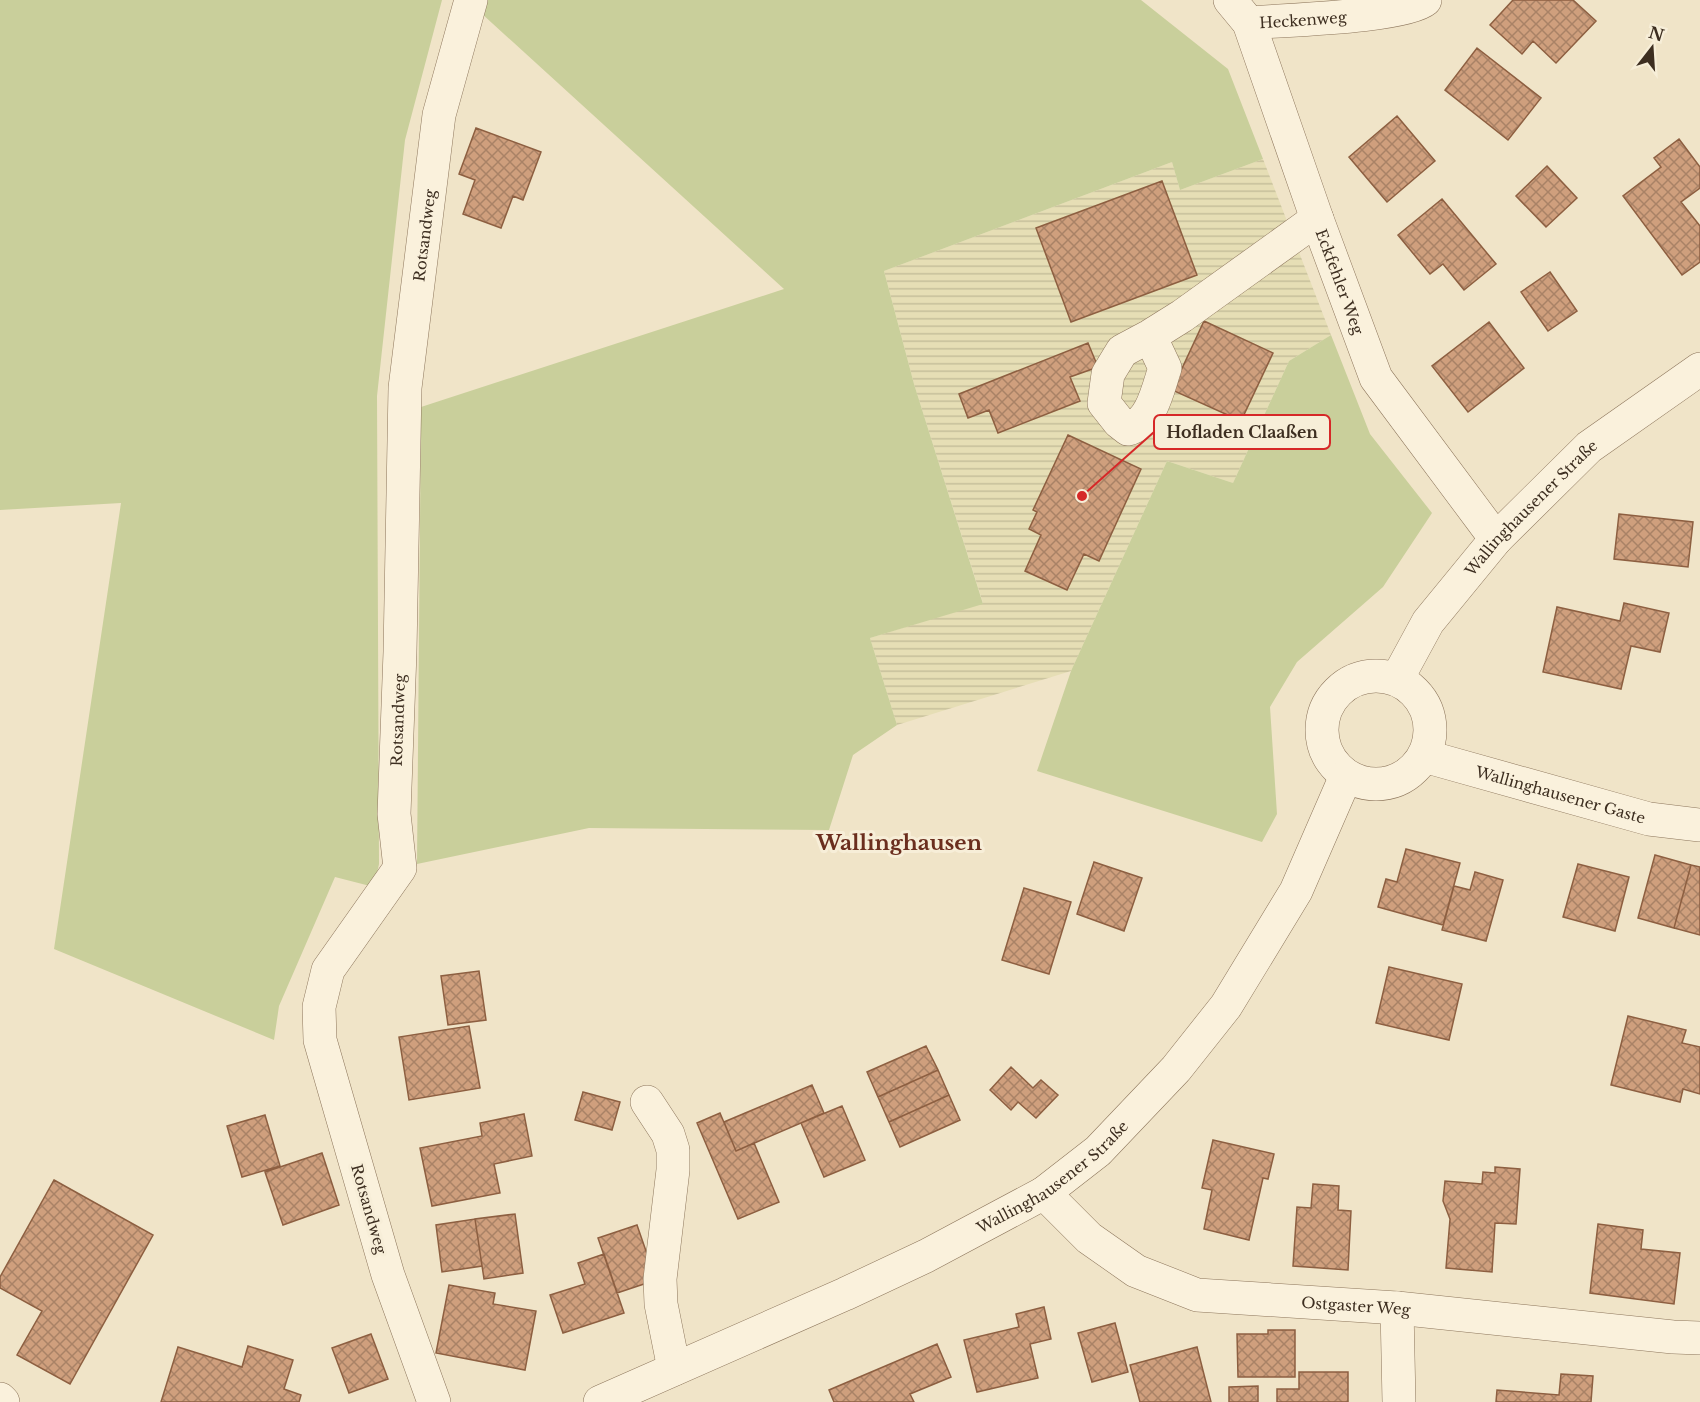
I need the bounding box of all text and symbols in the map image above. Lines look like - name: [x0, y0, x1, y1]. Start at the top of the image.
- street label: Heckenweg: [1259, 7, 1348, 32]
- north arrow: [1622, 18, 1682, 78]
- text: N: [1646, 22, 1667, 45]
- street label: Rotsandweg: [409, 187, 439, 283]
- street label: Eckfehler Weg: [1312, 226, 1369, 338]
- callout: Hofladen Claaßen: [1154, 415, 1330, 449]
- text: Hofladen Claaßen: [1166, 422, 1318, 442]
- street label: Wallinghausener Straße: [1460, 435, 1600, 580]
- street label: Rotsandweg: [386, 672, 409, 767]
- street label: Wallinghausener Gaste: [1473, 761, 1648, 827]
- district label: Wallinghausen: [815, 830, 982, 856]
- street label: Wallinghausener Straße: [972, 1116, 1132, 1237]
- street label: Rotsandweg: [347, 1162, 391, 1257]
- street label: Ostgaster Weg: [1301, 1292, 1413, 1319]

